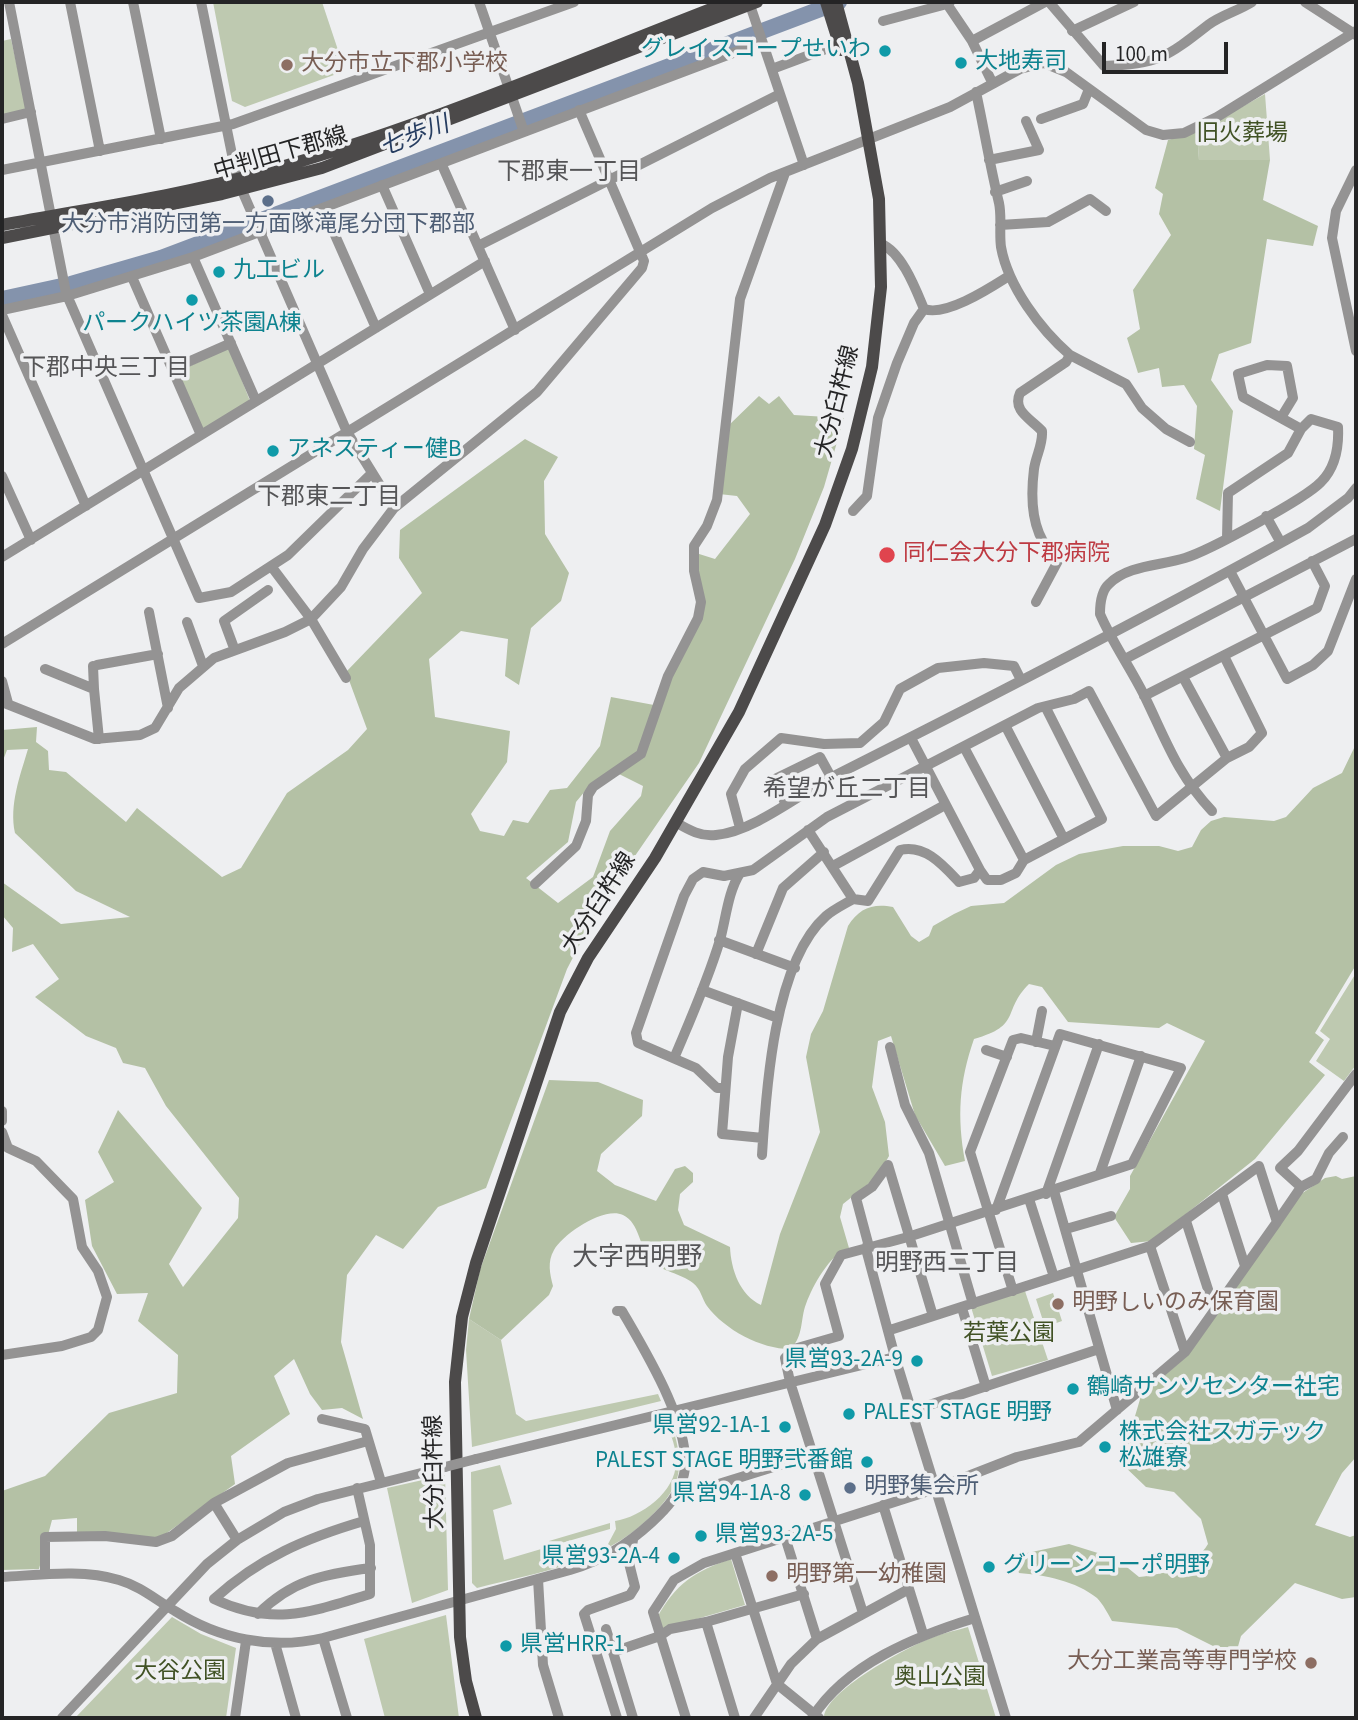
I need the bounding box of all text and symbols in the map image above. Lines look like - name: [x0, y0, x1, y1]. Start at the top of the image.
- scale bar: [1106, 28, 1232, 72]
- place label: グレイスコープせいわ: [641, 37, 871, 65]
- text: 100 m: [1115, 39, 1168, 69]
- marker: グレイスコープせいわ: [877, 43, 893, 59]
- place label: 大地寿司: [975, 49, 1067, 77]
- place label: 大分市立下郡小学校: [301, 51, 508, 79]
- marker: 大地寿司: [953, 55, 969, 71]
- marker: 大分市立下郡小学校: [279, 57, 295, 73]
- water label: 七歩川: [376, 112, 454, 164]
- park label: 旧火葬場: [1196, 121, 1288, 149]
- street label: 中判田下郡線: [211, 123, 351, 187]
- district label: 下郡東一丁目: [497, 160, 641, 188]
- marker: 大分市消防団第一方面隊滝尾分団下郡部: [260, 193, 276, 209]
- place label: 大分市消防団第一方面隊滝尾分団下郡部: [61, 212, 475, 240]
- place label: 九工ビル: [233, 258, 325, 286]
- marker: 九工ビル: [211, 264, 227, 280]
- marker: パークハイツ茶園A棟: [184, 292, 200, 308]
- place label: パークハイツ茶園A棟: [82, 311, 302, 339]
- street label: 大分臼杵線: [812, 343, 866, 461]
- district label: 下郡中央三丁目: [22, 356, 190, 384]
- place label: アネスティー健B: [287, 437, 462, 465]
- marker: アネスティー健B: [265, 443, 281, 459]
- district label: 下郡東二丁目: [257, 485, 401, 513]
- place label: 同仁会大分下郡病院: [903, 541, 1110, 569]
- marker: 同仁会大分下郡病院: [877, 545, 897, 565]
- district label: 希望が丘二丁目: [763, 777, 931, 805]
- street label: 大分臼杵線: [557, 848, 643, 960]
- district label: 大字西明野: [572, 1243, 702, 1275]
- district label: 明野西二丁目: [875, 1251, 1019, 1279]
- place label: 明野しいのみ保育園: [1072, 1290, 1279, 1318]
- marker: 明野しいのみ保育園: [1050, 1296, 1066, 1312]
- park label: 若葉公園: [963, 1321, 1055, 1349]
- place label: 県営93-2A-9: [784, 1347, 903, 1375]
- marker: 県営93-2A-9: [909, 1353, 925, 1369]
- place label: 鶴崎サンソセンター社宅: [1087, 1375, 1340, 1403]
- marker: 鶴崎サンソセンター社宅: [1065, 1381, 1081, 1397]
- place label: PALEST STAGE 明野: [863, 1400, 1052, 1428]
- marker: PALEST STAGE 明野: [841, 1406, 857, 1422]
- place label: 県営92-1A-1: [652, 1413, 771, 1441]
- street label: 大分臼杵線: [421, 1414, 451, 1530]
- marker: 県営92-1A-1: [777, 1419, 793, 1435]
- place label: 株式会社スガテック 松雄寮: [1119, 1420, 1326, 1474]
- marker: 株式会社スガテック 松雄寮: [1097, 1439, 1113, 1455]
- place label: PALEST STAGE 明野弐番館: [595, 1448, 853, 1476]
- marker: PALEST STAGE 明野弐番館: [859, 1454, 875, 1470]
- place label: 明野集会所: [864, 1474, 979, 1502]
- marker: 明野集会所: [842, 1480, 858, 1496]
- place label: 県営94-1A-8: [672, 1481, 791, 1509]
- marker: 県営94-1A-8: [797, 1487, 813, 1503]
- place label: 県営93-2A-5: [715, 1522, 834, 1550]
- marker: 県営93-2A-5: [693, 1528, 709, 1544]
- place label: 県営93-2A-4: [541, 1544, 660, 1572]
- marker: 県営93-2A-4: [666, 1550, 682, 1566]
- place label: グリーンコーポ明野: [1003, 1553, 1210, 1581]
- marker: グリーンコーポ明野: [981, 1559, 997, 1575]
- place label: 明野第一幼稚園: [786, 1562, 947, 1590]
- marker: 明野第一幼稚園: [764, 1568, 780, 1584]
- place label: 県営HRR-1: [520, 1632, 625, 1660]
- marker: 県営HRR-1: [498, 1638, 514, 1654]
- place label: 大分工業高等専門学校: [1067, 1649, 1297, 1677]
- marker: 大分工業高等専門学校: [1303, 1655, 1319, 1671]
- park label: 大谷公園: [134, 1659, 226, 1687]
- park label: 奥山公園: [894, 1665, 986, 1693]

